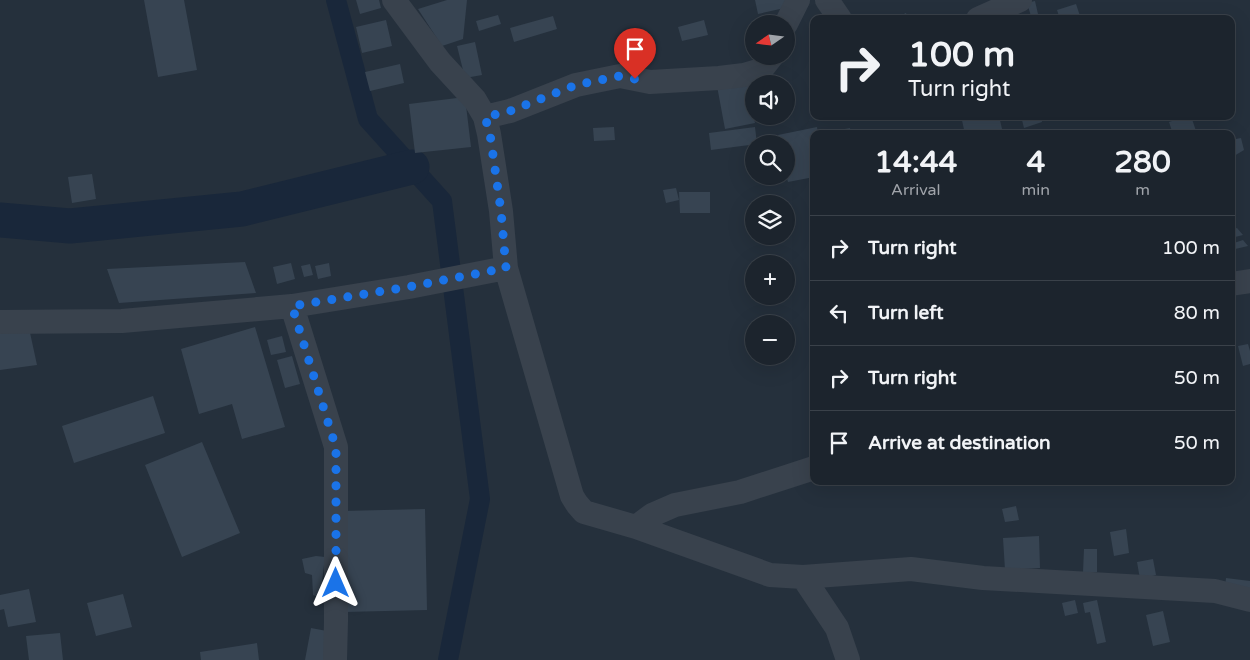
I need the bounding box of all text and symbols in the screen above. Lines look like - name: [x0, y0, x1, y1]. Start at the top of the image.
- north arrow: [745, 15, 795, 65]
- map controls: [745, 15, 795, 365]
- pin: [614, 28, 656, 79]
- text: 100 m: [908, 34, 1015, 76]
- icon: arrive: [621, 35, 649, 63]
- icon: right: [825, 35, 890, 100]
- button: sound: [745, 75, 795, 125]
- text: Turn right: [908, 76, 1010, 102]
- button: search: [745, 135, 795, 185]
- text: 14:44: [874, 144, 957, 181]
- text: 4: [1026, 144, 1045, 181]
- text: 280: [1114, 144, 1171, 181]
- text: Arrival: [891, 180, 941, 200]
- text: min: [1022, 180, 1050, 200]
- text: m: [1135, 180, 1150, 200]
- button: layers: [745, 195, 795, 245]
- icon: right: [825, 234, 853, 262]
- text: Turn right: [868, 237, 956, 259]
- text: 100 m: [1162, 237, 1220, 259]
- button: +: [745, 255, 795, 305]
- icon: left: [825, 299, 853, 327]
- text: Turn left: [868, 302, 944, 324]
- text: 80 m: [1174, 302, 1220, 324]
- button: −: [745, 315, 795, 365]
- icon: right: [825, 364, 853, 392]
- text: Turn right: [868, 367, 956, 389]
- text: 50 m: [1174, 367, 1220, 389]
- icon: arrive: [825, 429, 853, 457]
- text: Arrive at destination: [868, 432, 1051, 454]
- text: 50 m: [1174, 432, 1220, 454]
- position arrow: [309, 556, 361, 608]

